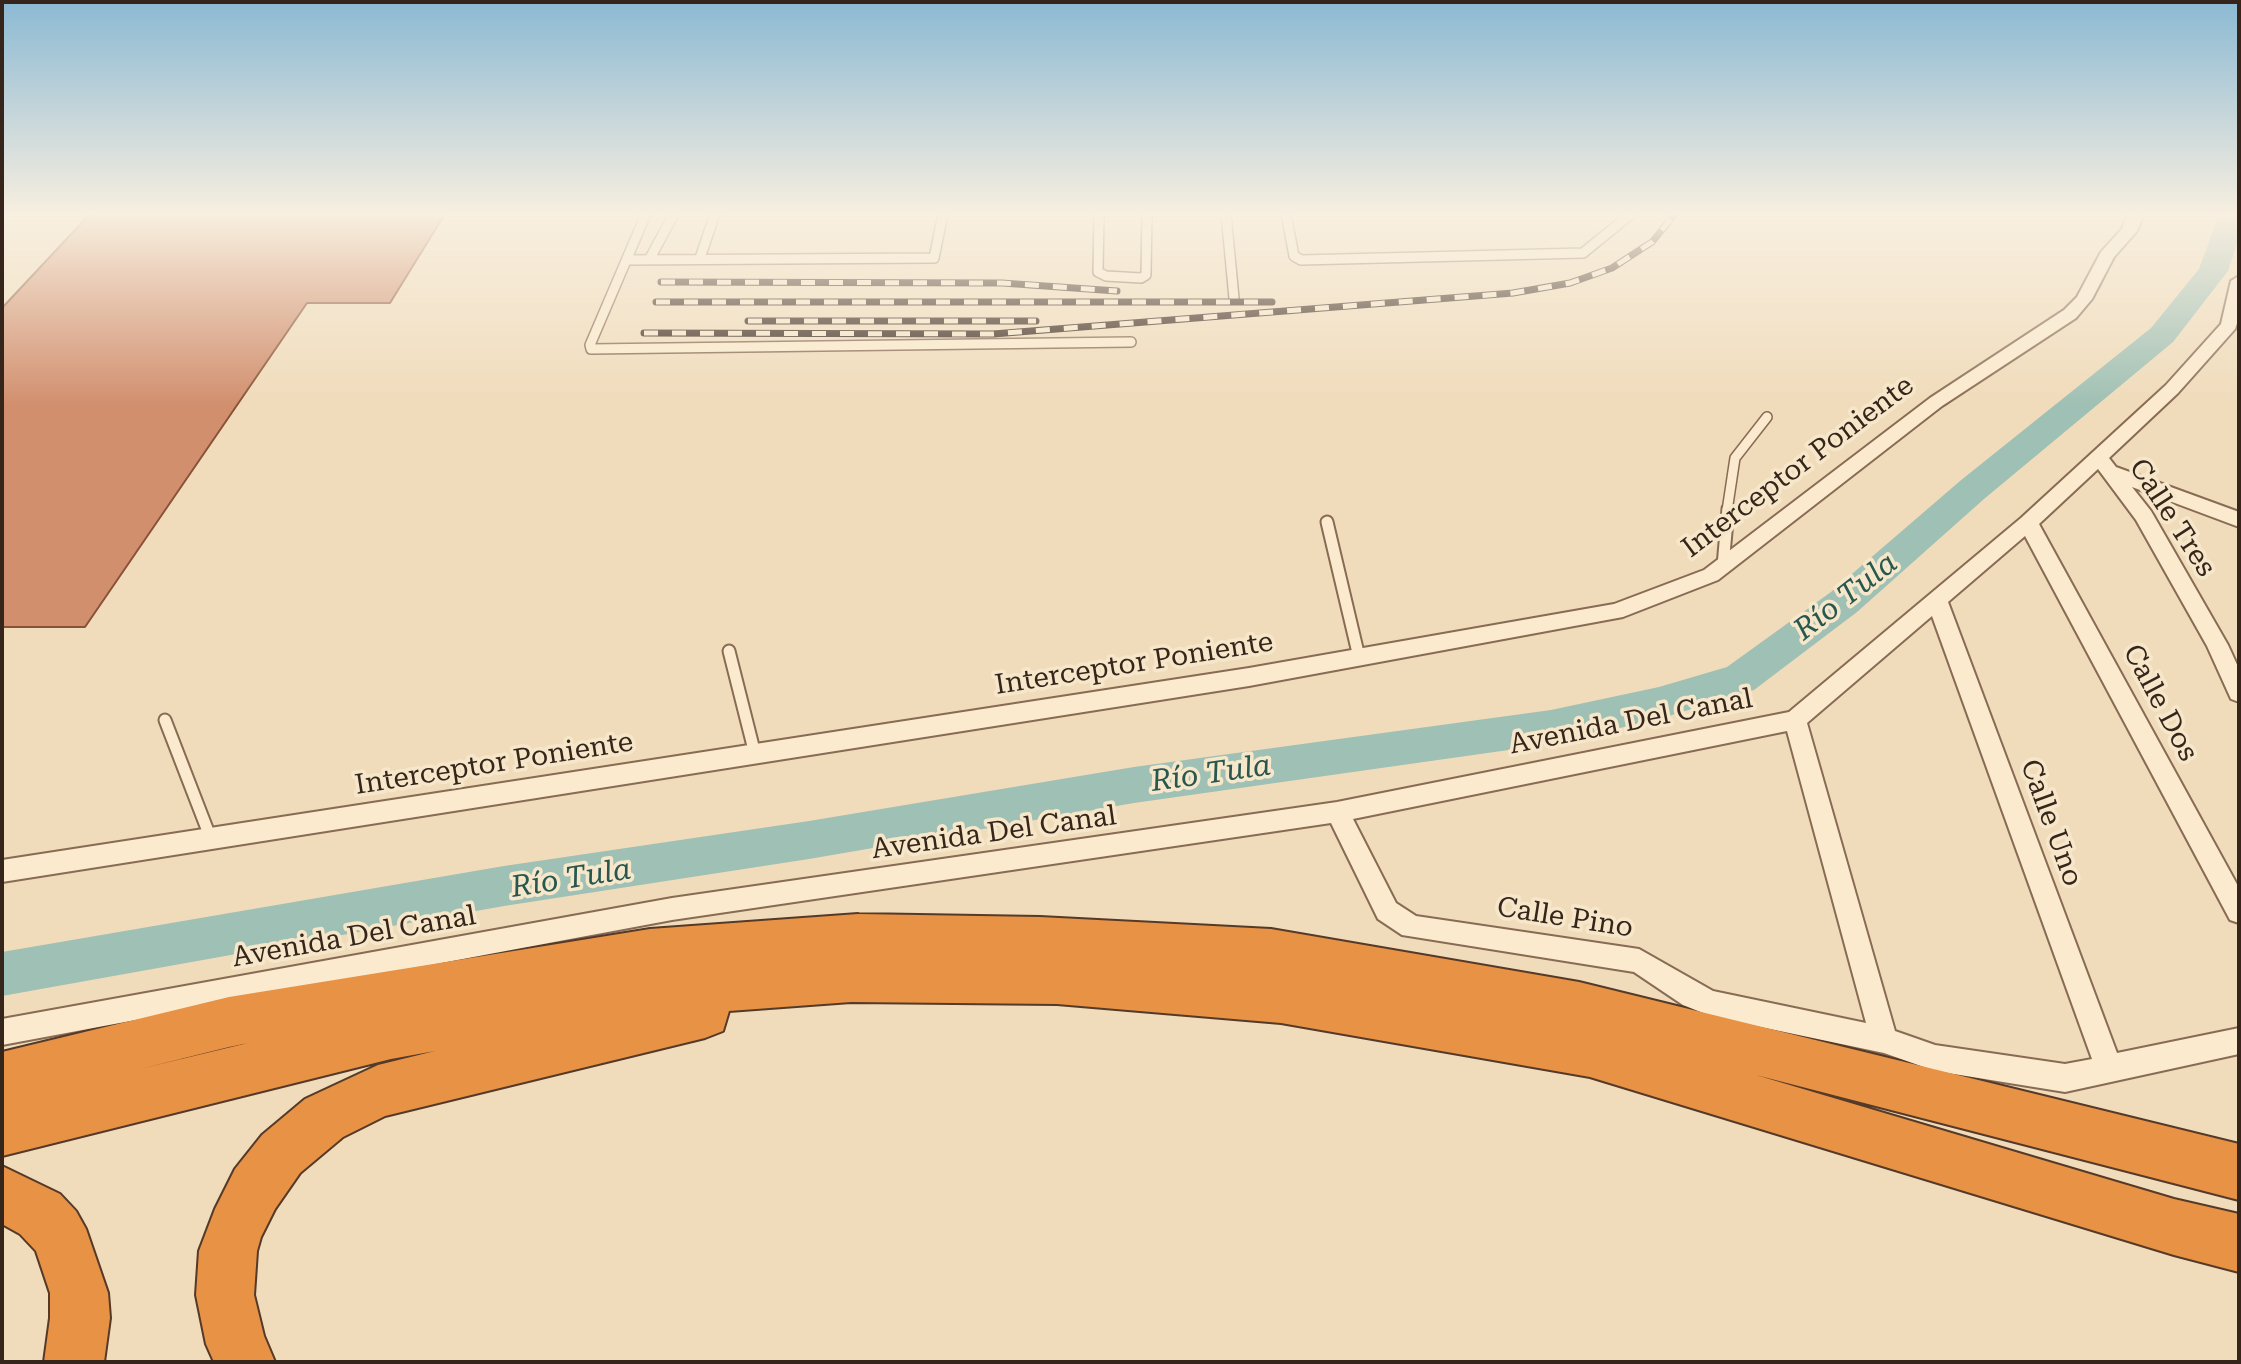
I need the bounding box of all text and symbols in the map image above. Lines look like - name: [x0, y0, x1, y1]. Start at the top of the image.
- street label: Interceptor Poniente: [1676, 369, 1920, 565]
- street label: Calle Tres: [2122, 453, 2222, 583]
- water label: Río Tula: [1787, 546, 1905, 648]
- street label: Interceptor Poniente: [993, 625, 1275, 703]
- street label: Calle Dos: [2115, 639, 2205, 767]
- street label: Avenida Del Canal: [1507, 682, 1755, 762]
- street label: Interceptor Poniente: [353, 725, 635, 803]
- water label: Río Tula: [1149, 748, 1273, 800]
- street label: Calle Uno: [2013, 755, 2089, 891]
- street label: Avenida Del Canal: [870, 799, 1118, 867]
- water label: Río Tula: [509, 852, 633, 906]
- street label: Calle Pino: [1495, 891, 1635, 945]
- street label: Avenida Del Canal: [230, 899, 478, 975]

